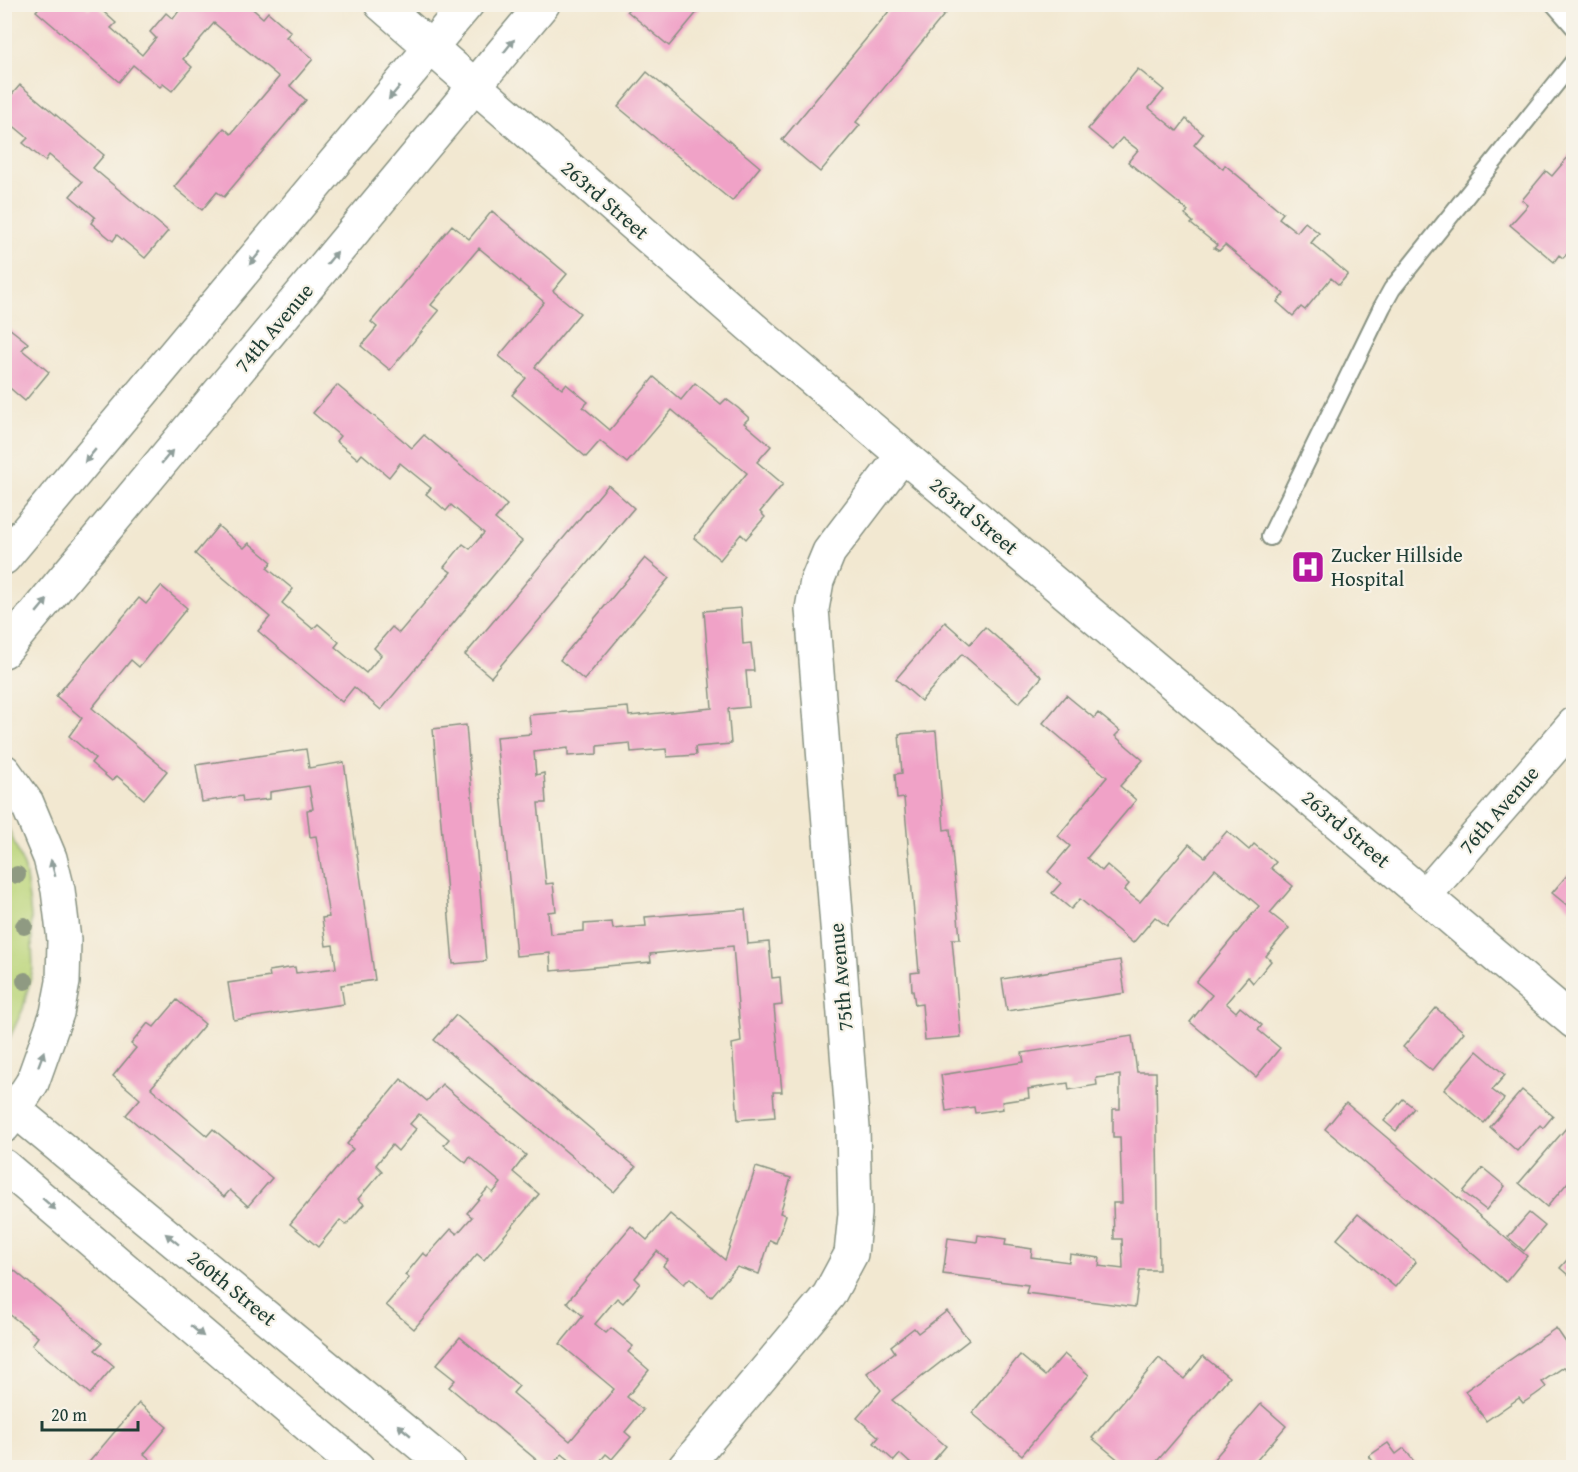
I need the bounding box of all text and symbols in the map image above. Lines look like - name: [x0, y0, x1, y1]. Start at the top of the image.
- one-way arrow: [502, 39, 515, 54]
- one-way arrow: [388, 85, 401, 100]
- street label: 263rd Street: [554, 153, 657, 247]
- one-way arrow: [249, 250, 262, 266]
- one-way arrow: [326, 251, 338, 266]
- street label: 74th Avenue: [227, 276, 320, 379]
- one-way arrow: [84, 448, 97, 463]
- one-way arrow: [160, 449, 173, 464]
- street label: 263rd Street: [923, 469, 1026, 562]
- place label: Zucker Hillside Hospital: [1331, 539, 1463, 594]
- hospital icon: Zucker Hillside Hospital: [1290, 549, 1326, 585]
- one-way arrow: [35, 599, 48, 614]
- street label: 76th Avenue: [1451, 758, 1546, 861]
- street label: 263rd Street: [1295, 782, 1398, 875]
- one-way arrow: [48, 859, 57, 877]
- street label: 75th Avenue: [820, 921, 861, 1032]
- one-way arrow: [37, 1050, 47, 1068]
- one-way arrow: [41, 1197, 56, 1210]
- one-way arrow: [164, 1233, 180, 1246]
- street label: 260th Street: [181, 1242, 284, 1334]
- one-way arrow: [189, 1324, 204, 1337]
- scale bar: [42, 1394, 138, 1432]
- text: 20 m: [51, 1401, 87, 1428]
- one-way arrow: [396, 1424, 412, 1437]

